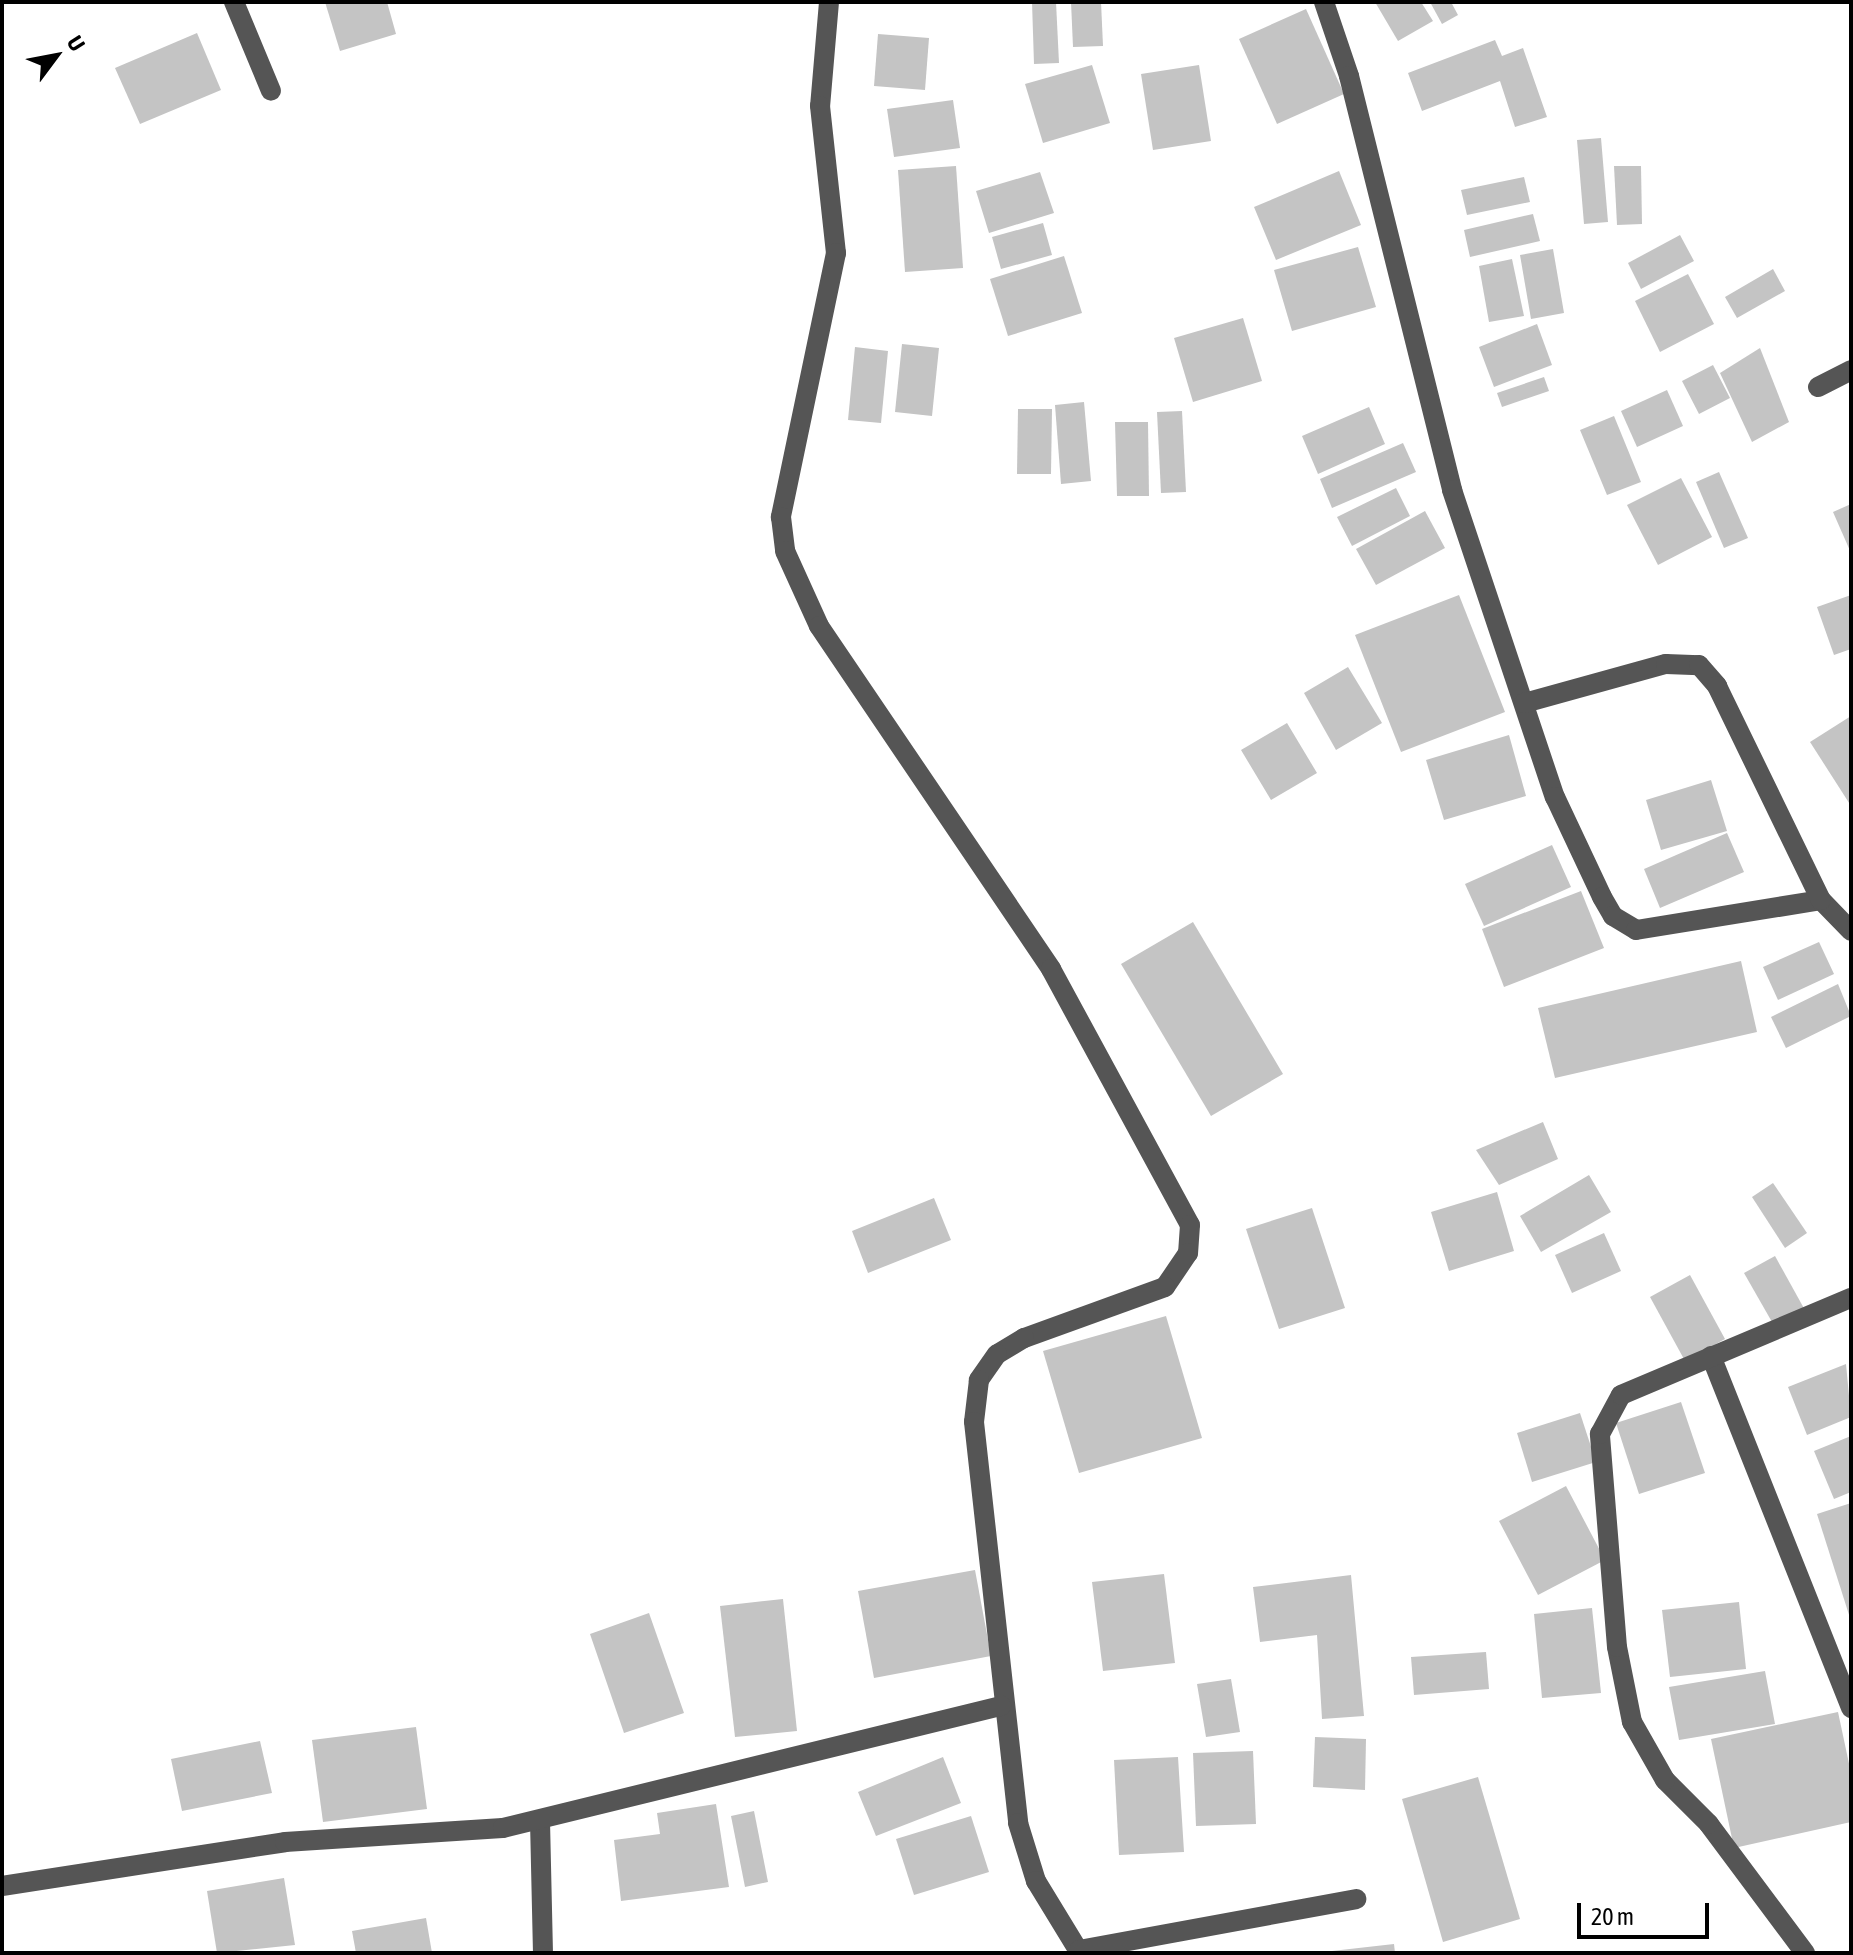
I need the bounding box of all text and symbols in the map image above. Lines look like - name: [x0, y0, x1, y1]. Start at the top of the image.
- north arrow: [16, 16, 96, 96]
- text: U: [62, 31, 91, 56]
- scale bar: [1581, 1887, 1713, 1937]
- text: 20 m: [1591, 1903, 1634, 1930]

